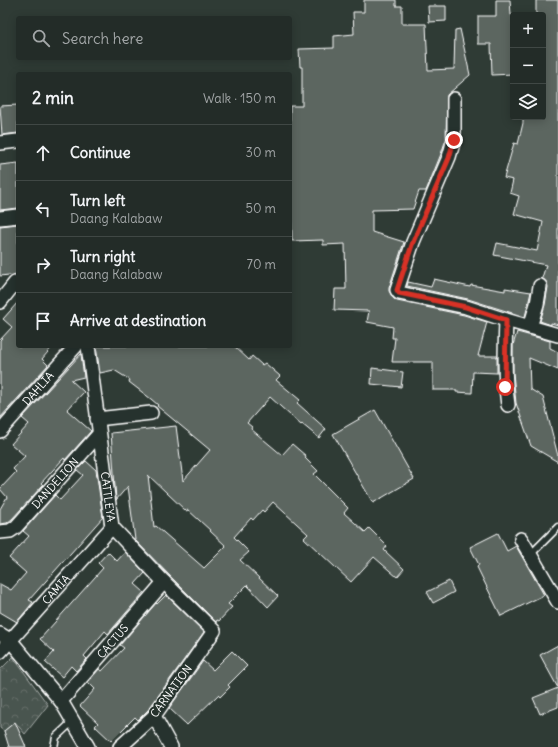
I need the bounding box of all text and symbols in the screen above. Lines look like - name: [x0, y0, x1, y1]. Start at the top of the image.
- map controls: [510, 12, 546, 120]
- button: +: [510, 12, 546, 48]
- search box: [16, 16, 292, 60]
- icon: search: [30, 27, 52, 49]
- text: Search here: [62, 29, 143, 48]
- button: −: [510, 48, 546, 84]
- button: layers: [510, 84, 546, 120]
- text: 2 min: [32, 87, 74, 109]
- text: Walk · 150 m: [203, 90, 276, 107]
- route end: [445, 131, 463, 149]
- icon: ahead: [32, 142, 54, 164]
- text: Continue: [70, 143, 131, 162]
- text: 30 m: [246, 144, 276, 161]
- text: Turn left: [70, 191, 125, 210]
- icon: left: [32, 198, 54, 220]
- text: 50 m: [245, 200, 276, 217]
- text: Daang Kalabaw: [70, 210, 162, 227]
- text: Turn right: [70, 247, 135, 266]
- icon: right: [32, 254, 54, 276]
- text: 70 m: [247, 256, 276, 273]
- text: Daang Kalabaw: [70, 266, 162, 283]
- icon: arrive: [32, 310, 54, 332]
- text: Arrive at destination: [70, 311, 206, 330]
- street label: DAHLIA: [19, 369, 57, 408]
- route start: [496, 378, 514, 396]
- street label: DANDELION: [29, 455, 81, 512]
- street label: CATTLEYA: [98, 471, 118, 523]
- street label: CAMIA: [39, 572, 73, 607]
- street label: CACTUS: [94, 621, 131, 661]
- street label: CARNATION: [147, 662, 195, 720]

